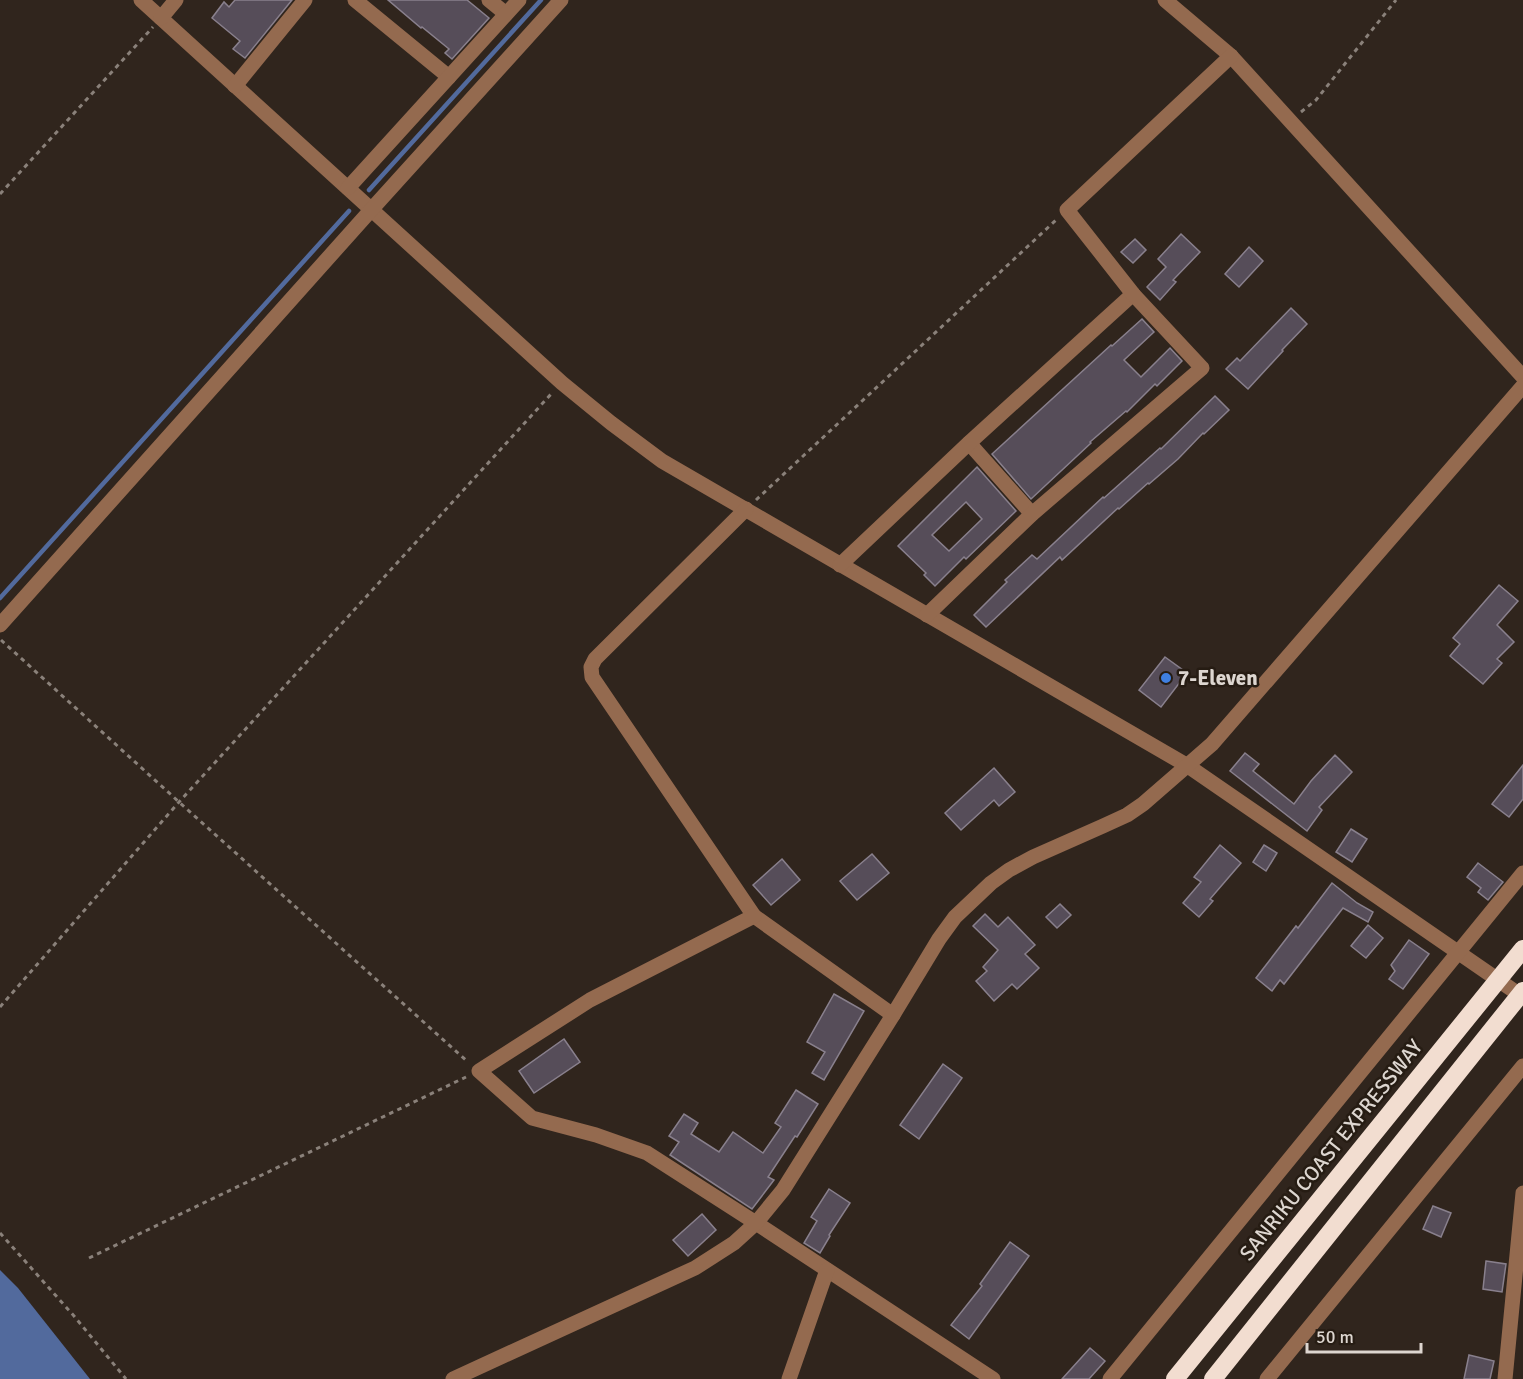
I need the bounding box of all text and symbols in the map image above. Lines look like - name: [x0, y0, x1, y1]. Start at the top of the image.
- place label: 7-Eleven: [1178, 665, 1258, 691]
- marker: 7-Eleven: [1159, 671, 1173, 685]
- street label: SANRIKU COAST EXPRESSWAY: [1234, 1034, 1428, 1266]
- scale bar: [1307, 1316, 1421, 1354]
- text: 50 m: [1316, 1326, 1354, 1348]

